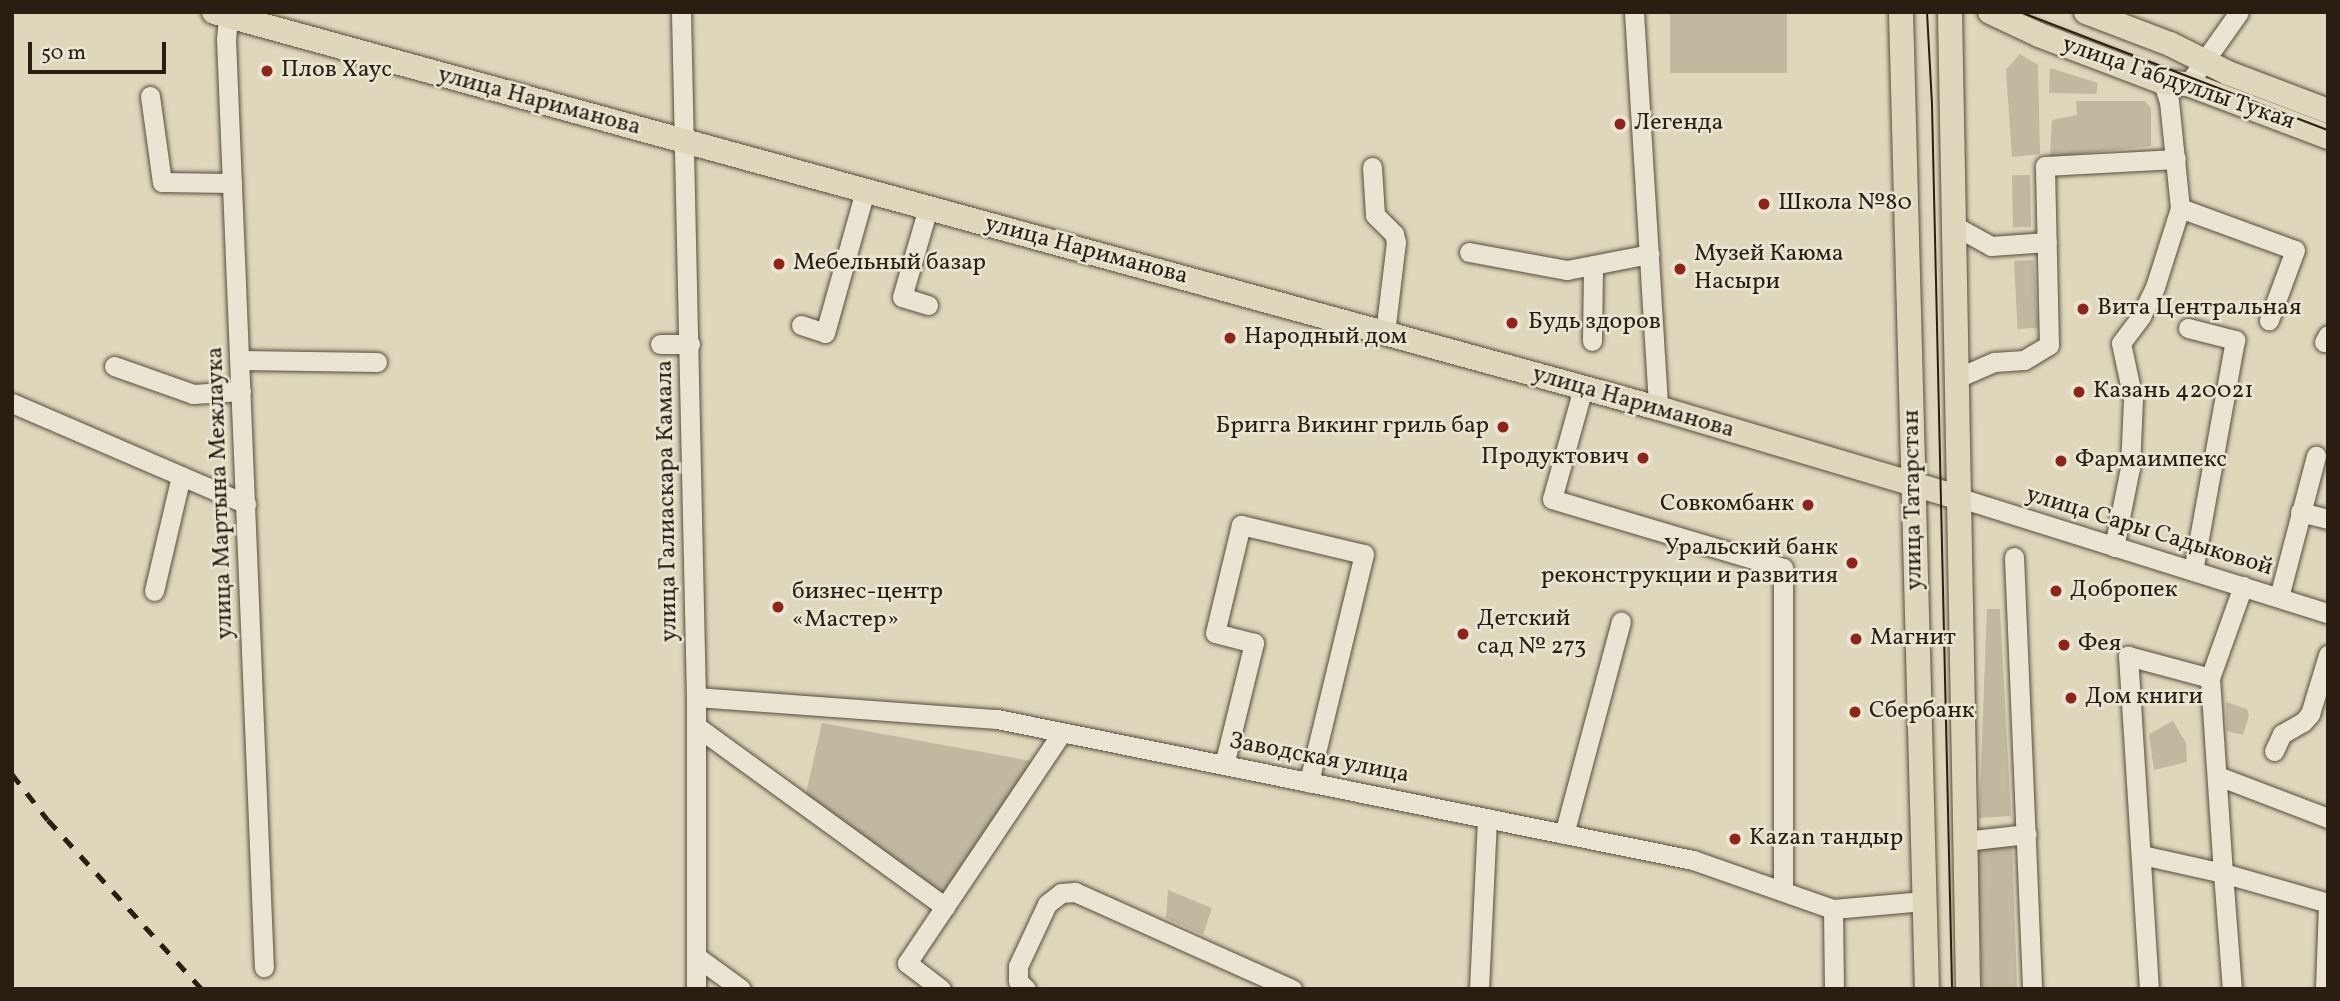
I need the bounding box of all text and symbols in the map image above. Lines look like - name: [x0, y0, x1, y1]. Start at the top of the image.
- scale bar: [32, 28, 170, 72]
- street label: улица Габдуллы Тукая: [2058, 31, 2298, 137]
- text: 50 m: [41, 39, 86, 68]
- place label: Плов Хаус: [281, 57, 392, 85]
- street label: улица Нариманова: [434, 61, 644, 143]
- marker: Плов Хаус: [259, 63, 275, 79]
- place label: Легенда: [1634, 110, 1723, 138]
- marker: Легенда: [1612, 116, 1628, 132]
- place label: Школа №80: [1778, 190, 1912, 218]
- marker: Школа №80: [1756, 196, 1772, 212]
- street label: улица Нариманова: [981, 210, 1191, 292]
- place label: Музей Каюма Насыри: [1694, 241, 1844, 297]
- place label: Мебельный базар: [793, 250, 986, 278]
- marker: Мебельный базар: [771, 256, 787, 272]
- marker: Музей Каюма Насыри: [1672, 261, 1688, 277]
- place label: Вита Центральная: [2097, 295, 2302, 323]
- marker: Вита Центральная: [2075, 301, 2091, 317]
- place label: Будь здоров: [1528, 309, 1661, 337]
- marker: Будь здоров: [1502, 313, 1522, 333]
- place label: Народный дом: [1244, 324, 1407, 352]
- marker: Народный дом: [1222, 330, 1238, 346]
- street label: улица Мартына Межлаука: [201, 346, 241, 640]
- street label: улица Галиаскара Камала: [651, 360, 685, 642]
- street label: улица Нариманова: [1528, 360, 1738, 446]
- place label: Казань 420021: [2093, 378, 2254, 406]
- marker: Казань 420021: [2071, 384, 2087, 400]
- street label: улица Татарстан: [1898, 409, 1930, 591]
- place label: Бригга Викинг гриль бар: [1215, 413, 1489, 441]
- marker: Бригга Викинг гриль бар: [1495, 419, 1511, 435]
- place label: Продуктович: [1481, 444, 1629, 472]
- place label: Фармаимпекс: [2075, 447, 2227, 475]
- marker: Продуктович: [1635, 450, 1651, 466]
- marker: Фармаимпекс: [2053, 453, 2069, 469]
- street label: улица Сары Садыковой: [2022, 481, 2276, 583]
- place label: Совкомбанк: [1660, 491, 1794, 519]
- marker: Совкомбанк: [1800, 497, 1816, 513]
- place label: Уральский банк реконструкции и развития: [1541, 535, 1838, 591]
- marker: Уральский банк реконструкции и развития: [1844, 555, 1860, 571]
- place label: Добропек: [2070, 577, 2178, 605]
- place label: бизнес-центр «Мастер»: [792, 579, 943, 635]
- marker: Добропек: [2048, 583, 2064, 599]
- marker: бизнес-центр «Мастер»: [770, 599, 786, 615]
- place label: Детский сад № 273: [1477, 606, 1586, 662]
- place label: Магнит: [1870, 625, 1956, 653]
- marker: Детский сад № 273: [1455, 626, 1471, 642]
- marker: Магнит: [1848, 631, 1864, 647]
- place label: Фея: [2078, 631, 2121, 659]
- marker: Фея: [2056, 637, 2072, 653]
- place label: Дом книги: [2085, 684, 2203, 712]
- marker: Дом книги: [2063, 690, 2079, 706]
- place label: Сбербанк: [1869, 698, 1975, 726]
- marker: Сбербанк: [1847, 704, 1863, 720]
- street label: Заводская улица: [1226, 727, 1412, 791]
- place label: Kazan тандыр: [1749, 825, 1903, 853]
- marker: Kazan тандыр: [1727, 831, 1743, 847]

